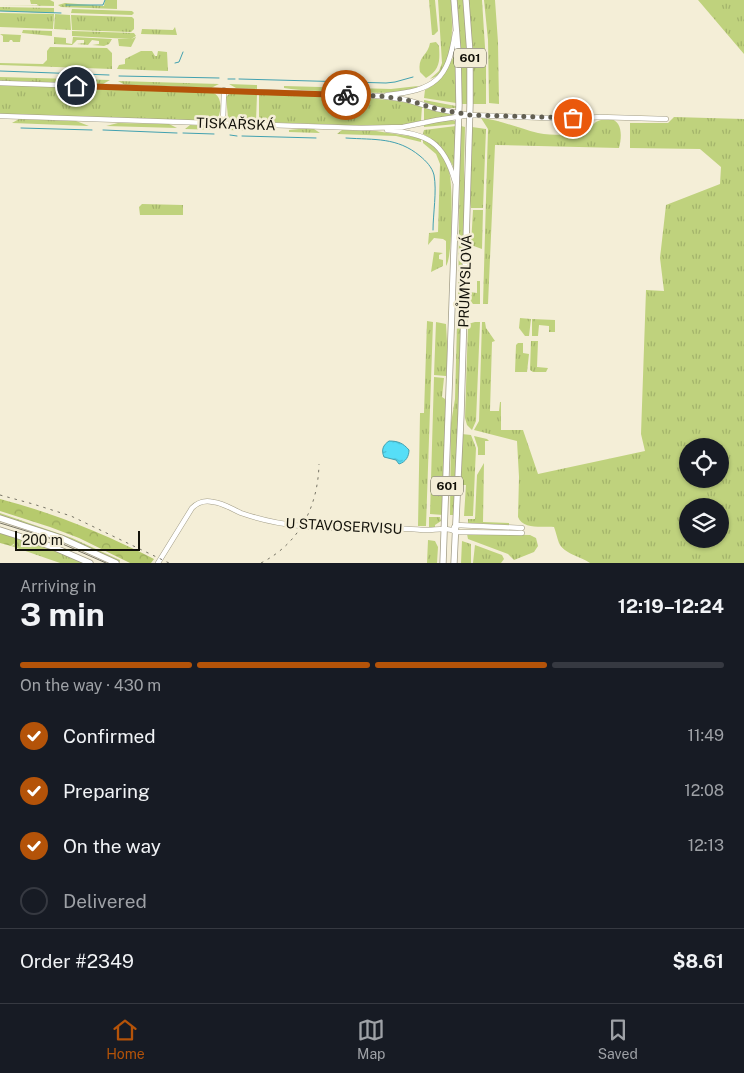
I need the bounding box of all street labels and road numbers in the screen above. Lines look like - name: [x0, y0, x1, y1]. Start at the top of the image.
- road number: 601: [454, 48, 486, 68]
- street label: TISKAŘSKÁ: [196, 114, 276, 133]
- street label: PRŮMYSLOVÁ: [453, 234, 475, 328]
- road number: 601: [431, 476, 463, 496]
- street label: U STAVOSERVISU: [285, 515, 403, 537]

